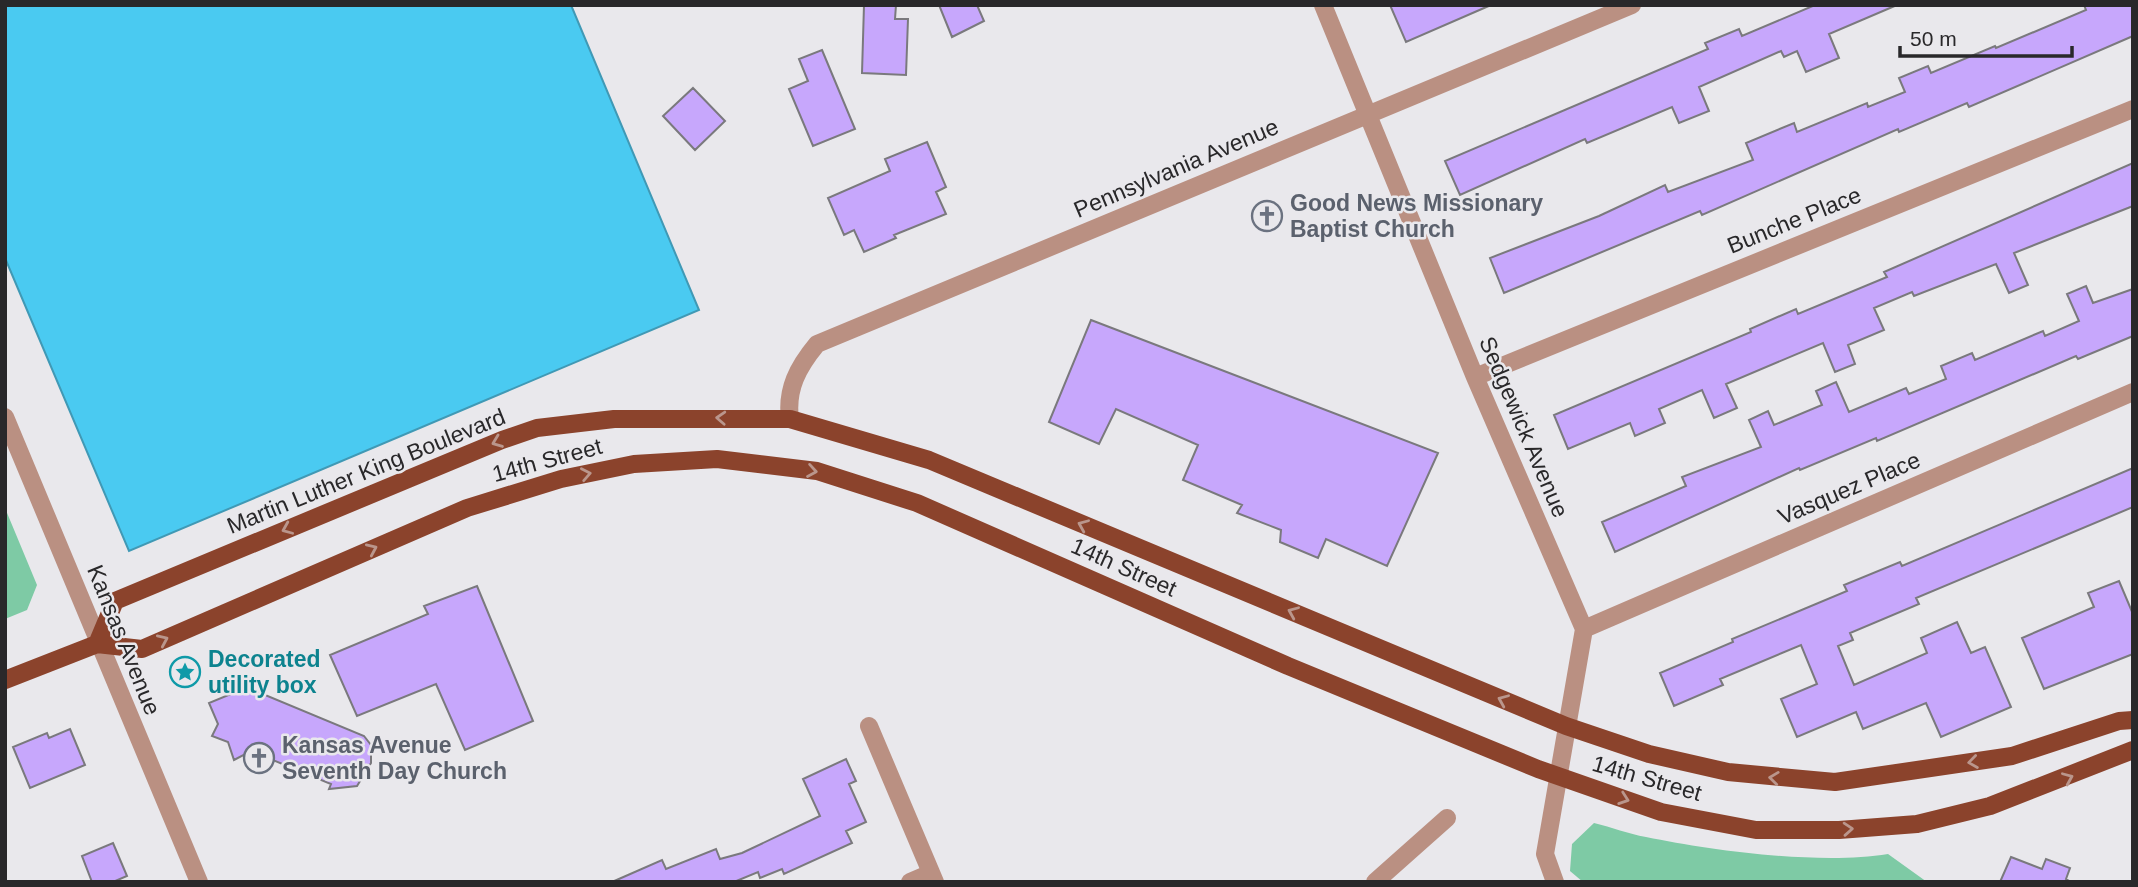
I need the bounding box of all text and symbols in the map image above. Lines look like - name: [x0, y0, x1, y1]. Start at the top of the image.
- scale bar: [1900, 14, 2072, 58]
- text: 50 m: [1910, 27, 1957, 50]
- street label: Pennsylvania Avenue: [1070, 113, 1282, 223]
- street label: Bunche Place: [1723, 181, 1865, 259]
- place label: Good News Missionary Baptist Church: [1290, 190, 1543, 242]
- church icon: Good News Missionary Baptist Church: [1250, 199, 1284, 233]
- street label: Sedgewick Avenue: [1474, 333, 1574, 521]
- street label: Martin Luther King Boulevard: [223, 403, 509, 539]
- one-way arrow: [716, 411, 727, 426]
- street label: 14th Street: [489, 433, 605, 487]
- one-way arrow: [492, 434, 504, 448]
- street label: Vasquez Place: [1774, 446, 1924, 530]
- one-way arrow: [806, 463, 818, 478]
- one-way arrow: [580, 467, 592, 482]
- one-way arrow: [1078, 519, 1090, 533]
- one-way arrow: [281, 521, 294, 535]
- street label: 14th Street: [1067, 532, 1181, 602]
- one-way arrow: [365, 543, 377, 557]
- street label: Kansas Avenue: [82, 561, 166, 719]
- one-way arrow: [1288, 606, 1301, 620]
- one-way arrow: [156, 634, 169, 648]
- place label: Decorated utility box: [208, 646, 320, 698]
- place icon: Decorated utility box: [168, 655, 202, 689]
- one-way arrow: [1498, 694, 1510, 708]
- place label: Kansas Avenue Seventh Day Church: [282, 732, 507, 784]
- church icon: Kansas Avenue Seventh Day Church: [242, 741, 276, 775]
- street label: 14th Street: [1589, 750, 1705, 806]
- one-way arrow: [1967, 754, 1978, 769]
- one-way arrow: [1769, 770, 1780, 785]
- one-way arrow: [2061, 772, 2073, 786]
- one-way arrow: [1617, 791, 1630, 805]
- one-way arrow: [1842, 822, 1853, 837]

